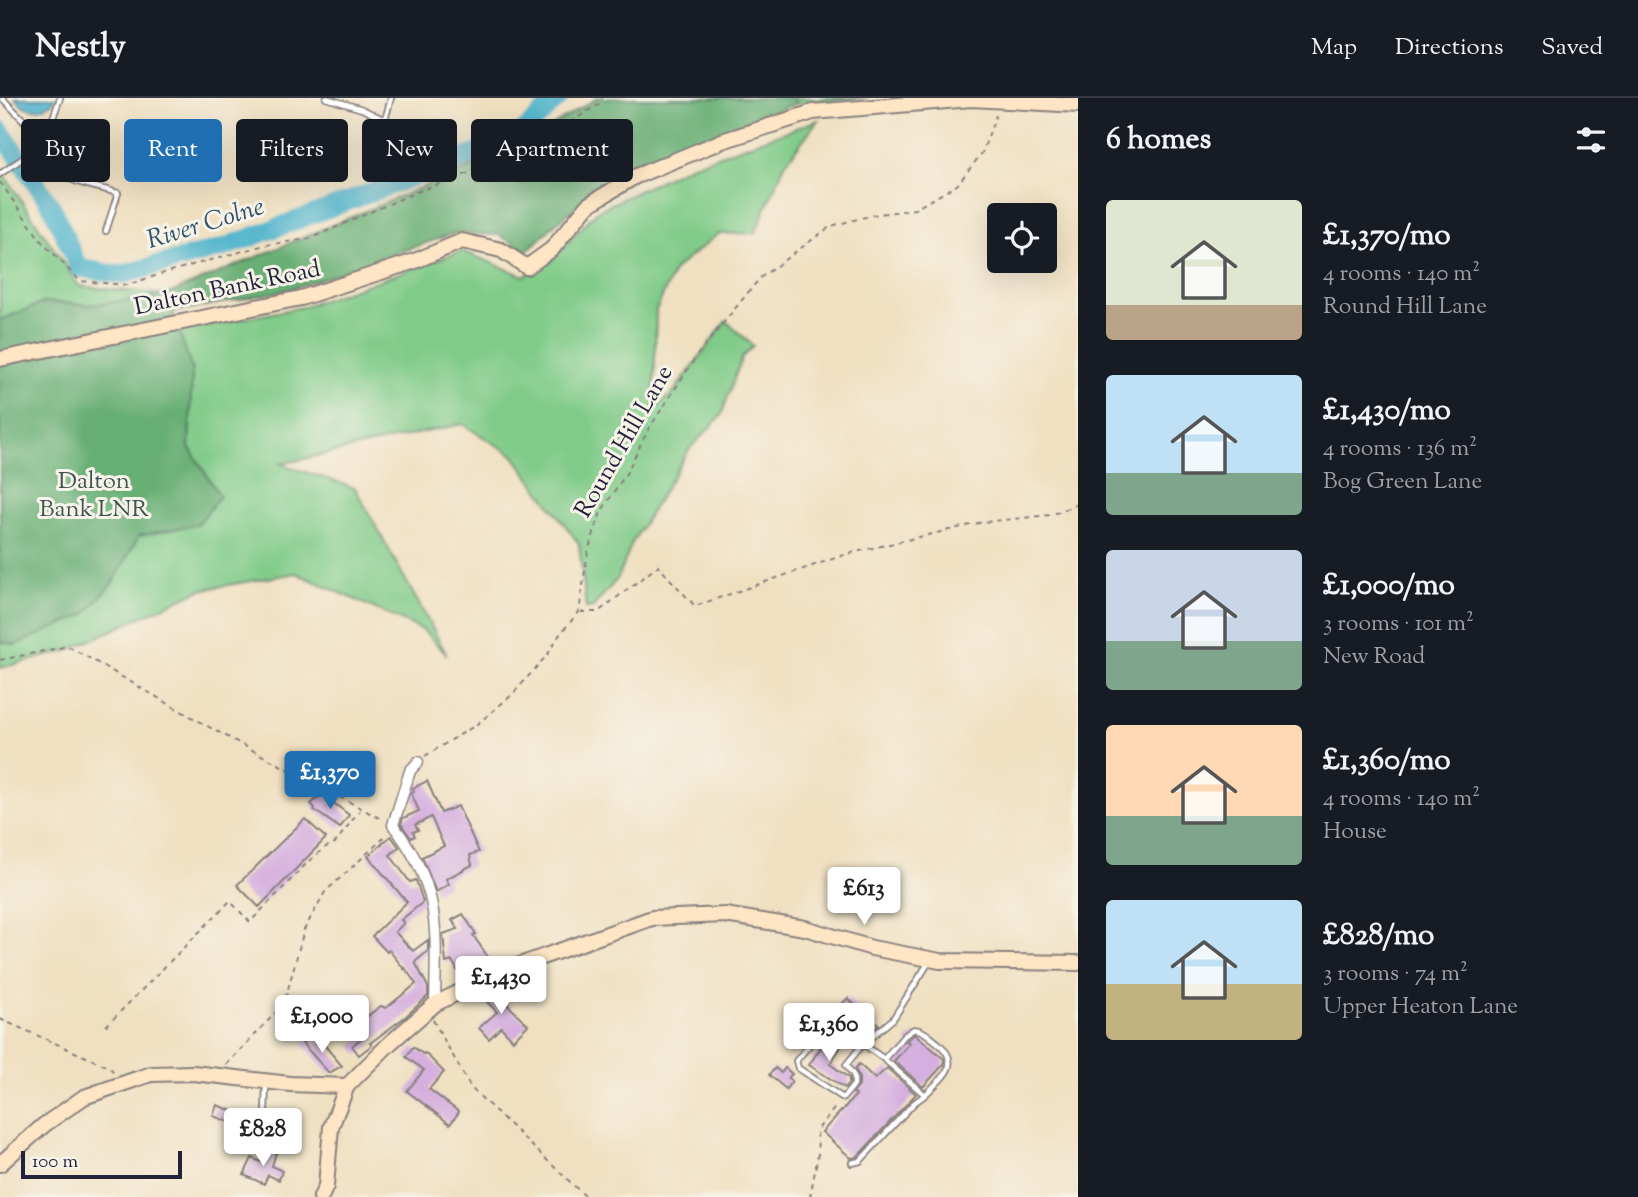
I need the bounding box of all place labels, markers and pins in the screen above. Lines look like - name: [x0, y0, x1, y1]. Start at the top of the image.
- pin: £1,370: [273, 752, 387, 811]
- pin: £613: [823, 868, 905, 927]
- pin: £1,430: [444, 956, 558, 1016]
- pin: £1,000: [265, 996, 379, 1055]
- pin: £1,360: [772, 1004, 886, 1063]
- pin: £828: [222, 1108, 304, 1168]

